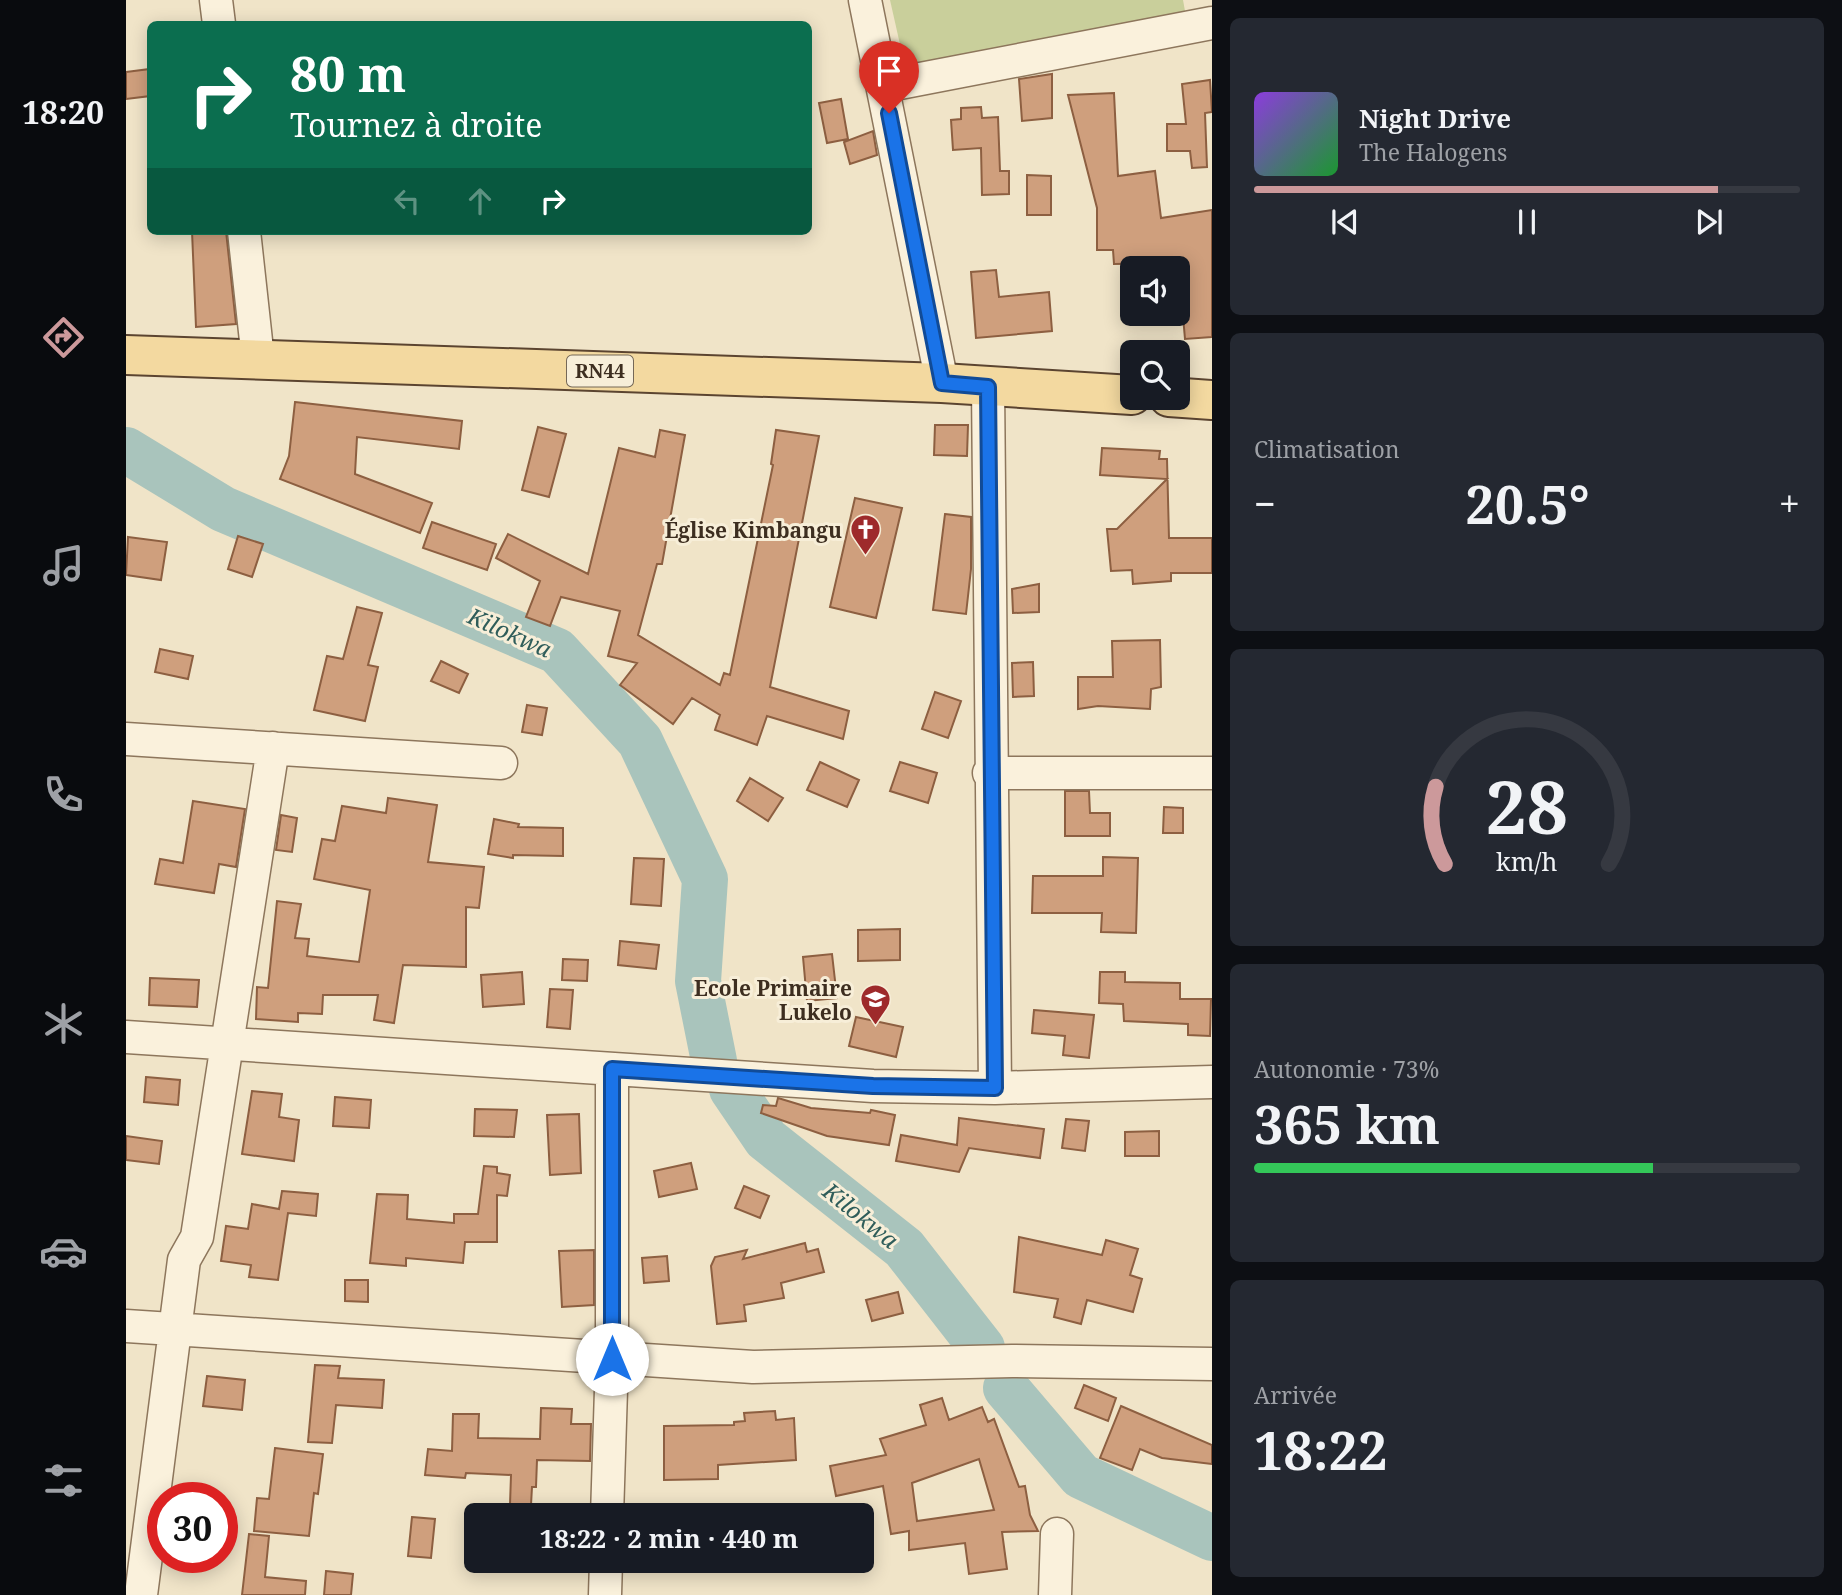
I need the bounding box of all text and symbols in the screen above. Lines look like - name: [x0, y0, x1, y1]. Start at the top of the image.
- text: 80 m: [290, 40, 406, 106]
- pin: [859, 41, 919, 113]
- icon: right: [175, 49, 266, 140]
- icon: arrive: [870, 52, 908, 90]
- text: 18:20: [22, 90, 104, 133]
- text: Night Drive: [1359, 100, 1511, 136]
- text: Tournez à droite: [290, 103, 542, 146]
- text: The Halogens: [1359, 136, 1507, 168]
- icon: left: [388, 182, 426, 220]
- icon: ahead: [461, 182, 499, 220]
- icon: right: [534, 182, 572, 220]
- icon: previous: [1326, 203, 1364, 241]
- icon: pause: [1508, 203, 1546, 241]
- icon: next: [1690, 203, 1728, 241]
- map controls: [1120, 256, 1190, 410]
- button: sound: [1120, 256, 1190, 326]
- icon: directions: [39, 313, 88, 362]
- button: search: [1120, 340, 1190, 410]
- road number: RN44: [567, 356, 633, 386]
- text: Climatisation: [1254, 433, 1400, 465]
- text: 20.5°: [1465, 468, 1590, 539]
- text: −: [1254, 477, 1276, 529]
- text: +: [1779, 477, 1800, 529]
- church icon: Église Kimbangu: [848, 513, 882, 557]
- place label: Église Kimbangu: [665, 516, 842, 544]
- icon: music: [39, 541, 88, 590]
- water label: Kilokwa: [462, 599, 558, 665]
- text: 28: [1486, 756, 1568, 855]
- icon: phone: [39, 770, 88, 819]
- text: km/h: [1496, 843, 1558, 877]
- place label: Ecole Primaire Lukelo: [694, 974, 852, 1026]
- school or university icon: Ecole Primaire Lukelo: [858, 983, 892, 1027]
- icon: climate: [39, 999, 88, 1048]
- text: Autonomie · 73%: [1254, 1053, 1439, 1085]
- text: 365 km: [1254, 1088, 1440, 1159]
- water label: Kilokwa: [816, 1174, 906, 1256]
- icon: car: [39, 1227, 88, 1276]
- position arrow: [575, 1322, 649, 1396]
- text: Arrivée: [1254, 1379, 1337, 1411]
- text: 18:22: [1254, 1414, 1387, 1485]
- icon: filters: [39, 1456, 88, 1505]
- speed limit sign: 30: [147, 1482, 238, 1573]
- text: 18:22 · 2 min · 440 m: [539, 1520, 799, 1556]

